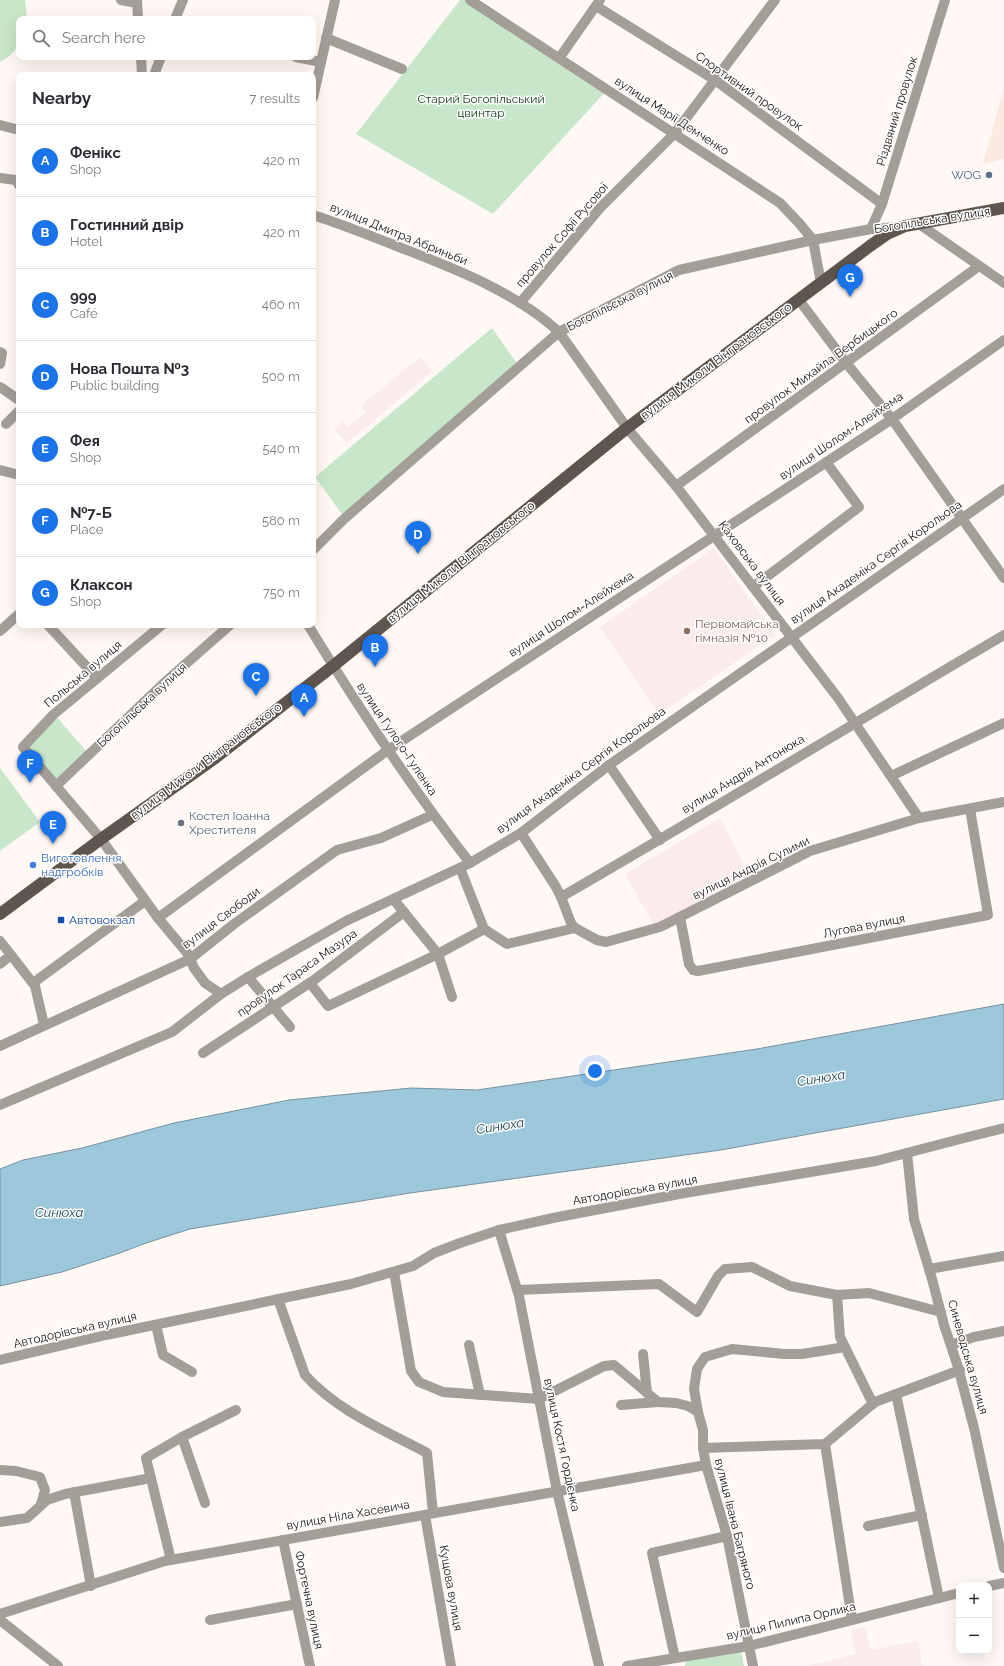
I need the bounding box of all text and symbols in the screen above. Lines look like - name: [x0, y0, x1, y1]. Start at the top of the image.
- search box: [16, 16, 316, 60]
- icon: search: [30, 27, 52, 49]
- text: Search here: [62, 29, 145, 47]
- street label: Спортивний провулок: [693, 49, 805, 133]
- street label: Різдвяний провулок: [874, 54, 920, 168]
- street label: вулиця Марії Демченко: [612, 74, 732, 158]
- text: Nearby: [32, 88, 91, 108]
- text: 7 results: [250, 91, 300, 106]
- park label: Старий Богопільський цвинтар: [417, 92, 545, 120]
- text: Фенікс: [70, 144, 121, 162]
- text: A: [41, 153, 49, 168]
- text: 420 m: [263, 153, 300, 168]
- text: Shop: [70, 162, 101, 177]
- place label: WOG: [951, 168, 981, 182]
- marker: WOG: [984, 170, 994, 180]
- street label: провулок Софії Русової: [513, 180, 611, 290]
- street label: вулиця Дмитра Абриньби: [328, 200, 470, 268]
- street label: Богопільська вулиця: [873, 204, 991, 236]
- text: Гостинний двір: [70, 216, 184, 234]
- text: B: [41, 225, 49, 240]
- text: 420 m: [263, 225, 300, 240]
- text: Hotel: [70, 234, 103, 249]
- pin: G: [837, 264, 863, 297]
- street label: Богопільська вулиця: [565, 268, 675, 334]
- text: 999: [70, 288, 97, 306]
- text: C: [41, 297, 49, 312]
- text: 460 m: [262, 297, 300, 312]
- street label: вулиця Миколи Вінграновського: [638, 300, 794, 422]
- text: Café: [70, 306, 98, 321]
- street label: провулок Михайла Вербицького: [742, 306, 900, 426]
- text: Нова Пошта №3: [70, 360, 189, 378]
- text: D: [40, 369, 50, 384]
- text: 500 m: [262, 369, 300, 384]
- text: Public building: [70, 378, 159, 393]
- street label: вулиця Шолом-Алейхема: [776, 389, 906, 483]
- text: Фея: [70, 432, 100, 450]
- text: E: [41, 441, 49, 456]
- text: 540 m: [263, 441, 300, 456]
- text: Shop: [70, 450, 101, 465]
- street label: вулиця Академіка Сергія Корольова: [788, 497, 964, 627]
- street label: вулиця Миколи Вінграновського: [385, 498, 537, 626]
- text: №7-Б: [70, 504, 112, 522]
- text: F: [41, 513, 49, 528]
- text: 580 m: [262, 513, 300, 528]
- street label: Каховська вулиця: [716, 518, 788, 608]
- pin: D: [405, 521, 431, 554]
- text: Place: [70, 522, 103, 537]
- street label: вулиця Шолом-Алейхема: [506, 568, 636, 660]
- text: Клаксон: [70, 576, 133, 594]
- text: G: [40, 585, 50, 600]
- text: 750 m: [263, 585, 300, 600]
- text: Shop: [70, 594, 101, 609]
- place label: Первомайська гімназія №10: [695, 617, 779, 645]
- marker: Первомайська гімназія №10: [682, 626, 692, 636]
- pin: B: [362, 634, 388, 667]
- street label: Польська вулиця: [41, 638, 125, 710]
- street label: Богопільська вулиця: [94, 660, 190, 750]
- pin: C: [243, 663, 269, 696]
- street label: вулиця Гулого-Гуленка: [354, 680, 440, 798]
- pin: A: [291, 684, 317, 717]
- street label: вулиця Миколи Вінграновського: [128, 700, 284, 822]
- street label: вулиця Академіка Сергія Корольова: [494, 704, 668, 836]
- street label: вулиця Андрія Антонюка: [679, 732, 807, 816]
- pin: F: [17, 750, 43, 783]
- place label: Костел Іоанна Хрестителя: [189, 809, 270, 837]
- pin: E: [40, 811, 66, 844]
- marker: Костел Іоанна Хрестителя: [176, 818, 186, 828]
- street label: вулиця Андрія Сулими: [690, 834, 812, 902]
- place label: Виготовлення надгробків: [41, 851, 122, 879]
- marker: Виготовлення надгробків: [28, 860, 38, 870]
- street label: вулиця Свободи: [179, 884, 263, 952]
- street label: Лугова вулиця: [822, 911, 906, 941]
- place label: Автовокзал: [69, 913, 135, 927]
- marker: Автовокзал: [56, 915, 66, 925]
- street label: провулок Тараса Мазура: [234, 926, 360, 1020]
- your location: [585, 1061, 605, 1081]
- water label: Синюха: [796, 1067, 846, 1089]
- water label: Синюха: [475, 1115, 525, 1137]
- street label: Автодорівська вулиця: [572, 1172, 698, 1208]
- water label: Синюха: [35, 1205, 84, 1220]
- street label: Синеводська вулиця: [945, 1298, 991, 1416]
- street label: Автодорівська вулиця: [12, 1309, 138, 1351]
- street label: вулиця Костя Гордієнка: [541, 1377, 583, 1513]
- street label: вулиця Івана Багряного: [712, 1457, 758, 1591]
- street label: вулиця Ніла Хасевича: [285, 1497, 411, 1533]
- street label: Кущова вулиця: [437, 1544, 465, 1632]
- street label: Фортечна вулиця: [292, 1550, 326, 1650]
- map controls: [956, 1582, 992, 1654]
- button: +: [956, 1582, 992, 1618]
- street label: вулиця Пилипа Орлика: [725, 1599, 857, 1643]
- button: −: [956, 1618, 992, 1654]

